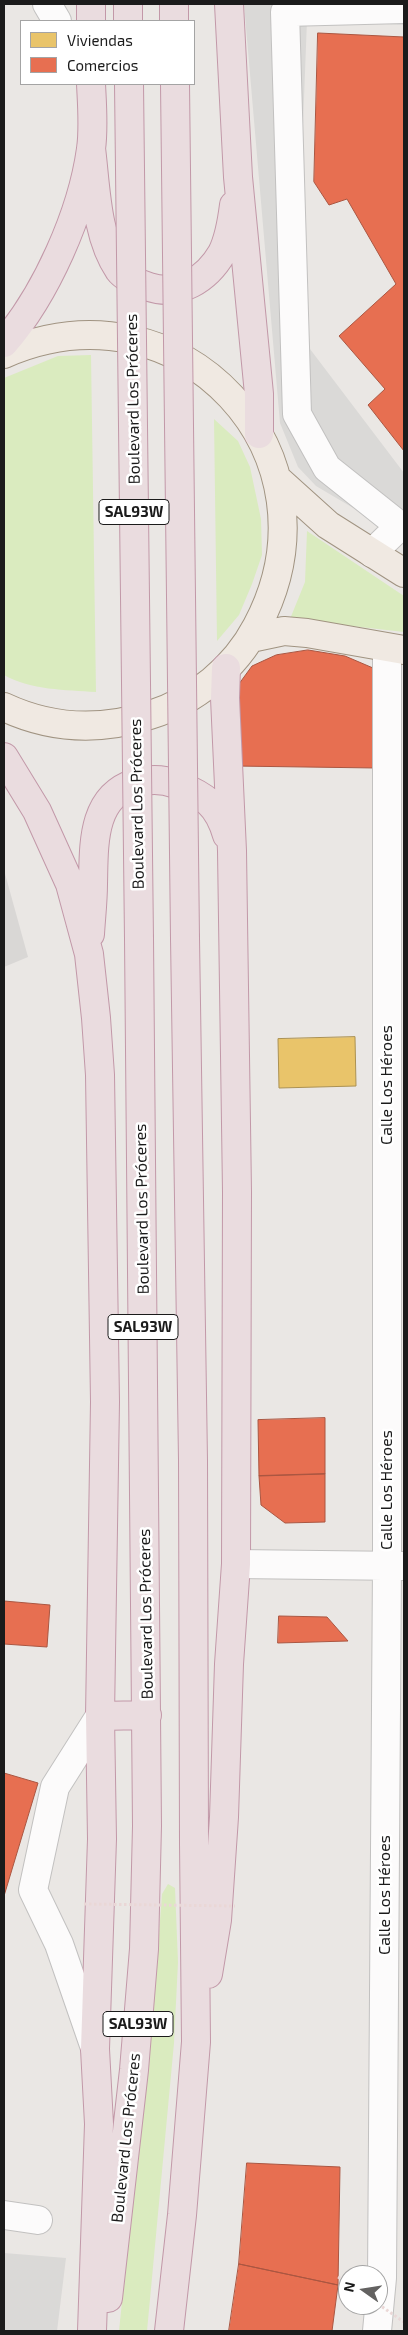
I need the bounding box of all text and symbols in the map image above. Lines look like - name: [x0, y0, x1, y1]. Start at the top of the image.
- legend: [20, 20, 195, 85]
- text: Viviendas: [67, 31, 133, 49]
- text: Comercios: [67, 56, 138, 74]
- street label: Boulevard Los Próceres: [122, 314, 144, 484]
- road number: SAL93W: [99, 500, 169, 524]
- street label: Boulevard Los Próceres: [126, 719, 148, 889]
- street label: Calle Los Héroes: [377, 1025, 397, 1145]
- street label: Boulevard Los Próceres: [131, 1124, 153, 1294]
- road number: SAL93W: [108, 1314, 178, 1340]
- street label: Calle Los Héroes: [377, 1430, 397, 1550]
- street label: Boulevard Los Próceres: [135, 1529, 157, 1699]
- street label: Calle Los Héroes: [375, 1835, 395, 1955]
- road number: SAL93W: [103, 2012, 173, 2036]
- street label: Boulevard Los Próceres: [108, 2052, 144, 2224]
- north arrow: [338, 2265, 388, 2315]
- text: N: [339, 2280, 358, 2294]

